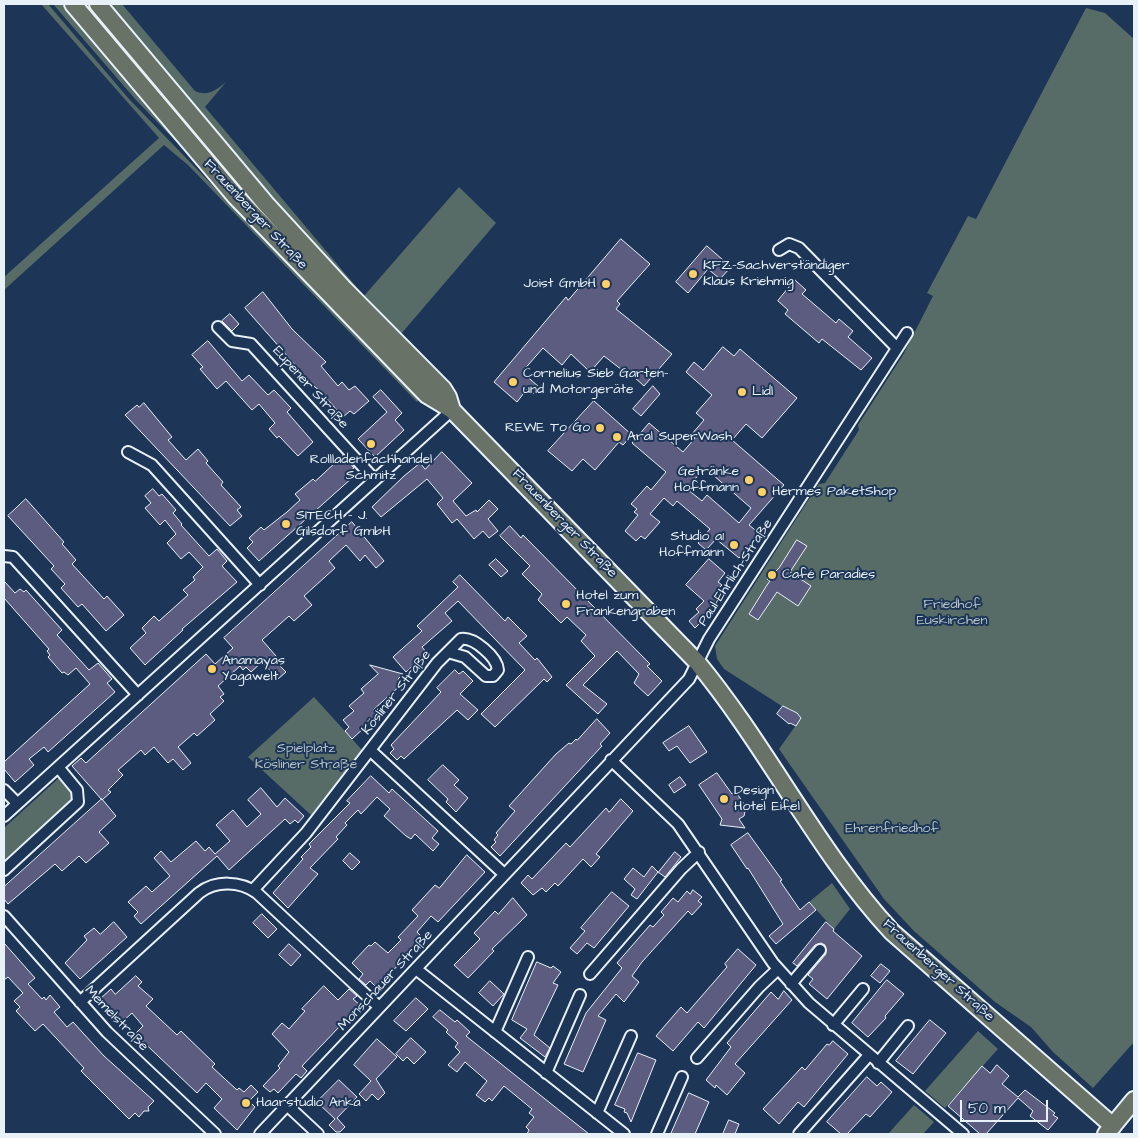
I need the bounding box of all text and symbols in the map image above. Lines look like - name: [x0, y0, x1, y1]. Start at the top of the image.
- street label: Frauenberger Straße: [200, 156, 310, 274]
- place label: KFZ-Sachverständiger Klaus Kriehmig: [703, 258, 850, 290]
- marker: KFZ-Sachverständiger Klaus Kriehmig: [687, 268, 699, 280]
- place label: Joist GmbH: [523, 276, 596, 292]
- marker: Joist GmbH: [600, 278, 612, 290]
- street label: Eupener Straße: [268, 343, 352, 433]
- place label: Cornelius Sieb Garten- und Motorgeräte: [523, 366, 668, 398]
- marker: Cornelius Sieb Garten- und Motorgeräte: [507, 376, 519, 388]
- place label: Lidl: [752, 384, 773, 400]
- marker: Lidl: [736, 386, 748, 398]
- place label: REWE To Go: [505, 420, 590, 436]
- marker: REWE To Go: [594, 422, 606, 434]
- place label: Aral SuperWash: [627, 429, 732, 445]
- marker: Aral SuperWash: [611, 431, 623, 443]
- marker: Rollladenfachhandel Schmitz: [365, 438, 377, 450]
- place label: Rollladenfachhandel Schmitz: [310, 452, 432, 484]
- place label: Getränke Hoffmann: [674, 464, 739, 497]
- street label: Frauenberger Straße: [508, 466, 620, 582]
- marker: Getränke Hoffmann: [743, 474, 755, 486]
- place label: Hermes PaketShop: [772, 484, 896, 500]
- marker: Hermes PaketShop: [756, 486, 768, 498]
- place label: SITECH - J. Gilsdorf GmbH: [296, 508, 391, 540]
- street label: Paul-Ehrlich-Straße: [695, 516, 777, 630]
- marker: SITECH - J. Gilsdorf GmbH: [280, 518, 292, 530]
- place label: Studio a1 Hoffmann: [659, 529, 724, 562]
- marker: Studio a1 Hoffmann: [728, 539, 740, 551]
- place label: Café Paradies: [782, 567, 875, 583]
- marker: Café Paradies: [766, 569, 778, 581]
- place label: Hotel zum Frankengraben: [576, 588, 675, 620]
- park label: Friedhof Euskirchen: [916, 597, 988, 630]
- marker: Hotel zum Frankengraben: [560, 598, 572, 610]
- street label: Kösliner Straße: [359, 647, 435, 739]
- place label: Anamayas Yogawelt: [222, 653, 285, 686]
- marker: Anamayas Yogawelt: [206, 663, 218, 675]
- park label: Spielplatz Kösliner Straße: [255, 741, 357, 774]
- place label: Design Hotel Eifel: [734, 783, 800, 816]
- marker: Design Hotel Eifel: [718, 793, 730, 805]
- park label: Ehrenfriedhof: [845, 821, 939, 837]
- street label: Frauenberger Straße: [879, 916, 997, 1026]
- street label: Monschauer Straße: [335, 927, 437, 1035]
- street label: Memelstraße: [80, 983, 152, 1055]
- scale bar: [963, 1090, 1050, 1122]
- place label: Haarstudio Anka: [256, 1095, 361, 1111]
- marker: Haarstudio Anka: [240, 1097, 252, 1109]
- text: 50 m: [968, 1098, 1006, 1119]

